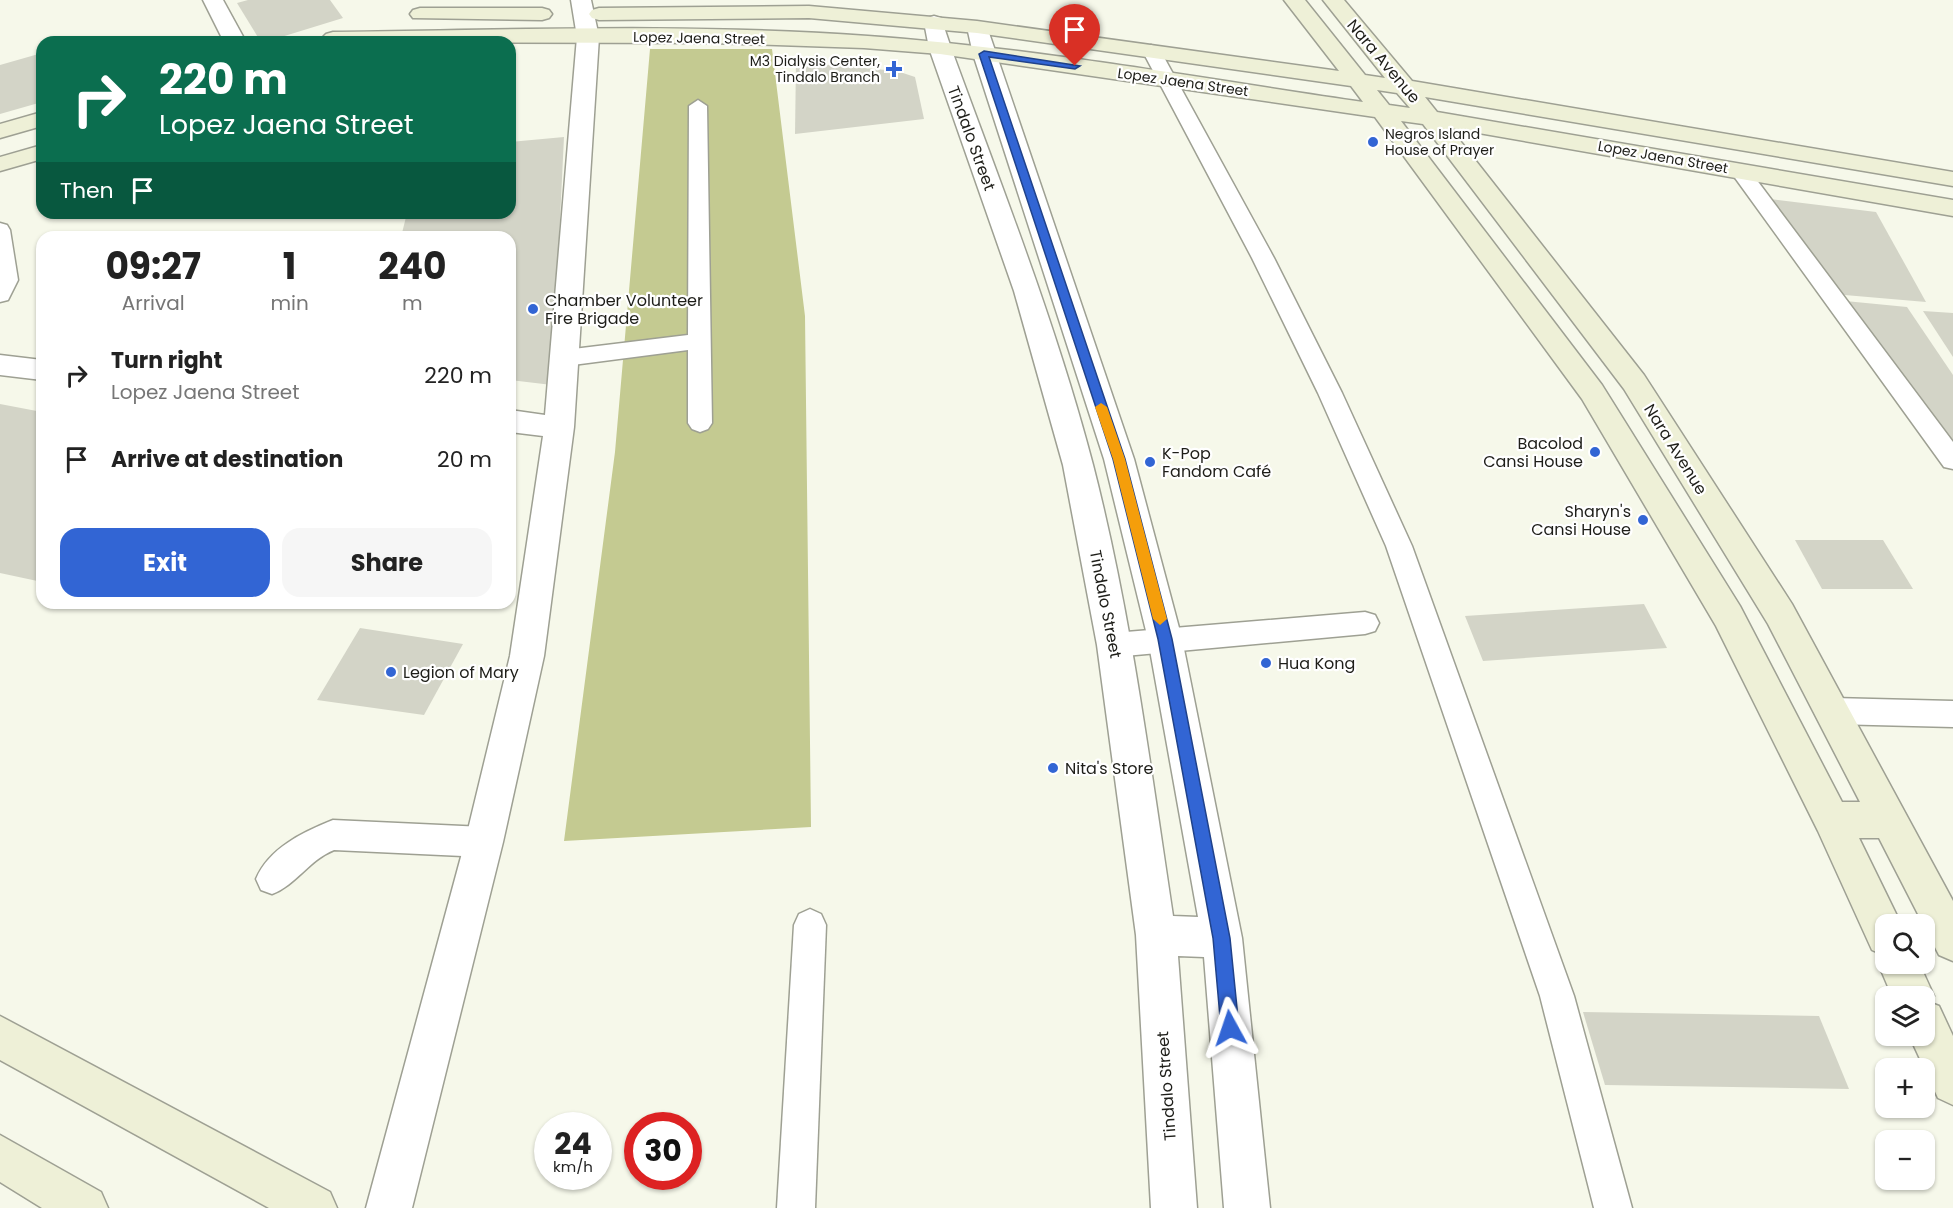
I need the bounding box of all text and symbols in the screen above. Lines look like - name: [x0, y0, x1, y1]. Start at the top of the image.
- pin: [1049, 4, 1100, 66]
- icon: arrive: [1058, 13, 1091, 46]
- street label: Nara Avenue: [1342, 14, 1426, 108]
- street label: Lopez Jaena Street: [633, 27, 765, 49]
- text: 220 m: [159, 50, 288, 109]
- place label: M3 Dialysis Center, Tindalo Branch: [750, 51, 880, 87]
- icon: right: [60, 60, 138, 138]
- marker: M3 Dialysis Center, Tindalo Branch: [885, 60, 903, 78]
- street label: Lopez Jaena Street: [1116, 63, 1250, 101]
- street label: Tindalo Street: [942, 83, 1001, 194]
- text: Lopez Jaena Street: [159, 106, 414, 143]
- place label: Negros Island House of Prayer: [1385, 124, 1494, 160]
- marker: Negros Island House of Prayer: [1366, 135, 1380, 149]
- street label: Lopez Jaena Street: [1596, 136, 1730, 178]
- icon: arrive: [126, 174, 159, 207]
- text: Then: [60, 175, 114, 206]
- text: 09:27: [105, 241, 201, 292]
- text: 1: [283, 241, 296, 292]
- text: 240: [378, 241, 447, 292]
- text: Arrival: [122, 289, 185, 317]
- text: min: [270, 289, 309, 317]
- text: m: [402, 289, 423, 317]
- place label: Chamber Volunteer Fire Brigade: [545, 289, 703, 330]
- marker: Chamber Volunteer Fire Brigade: [526, 302, 540, 316]
- text: Turn right: [111, 345, 222, 376]
- icon: right: [60, 359, 93, 392]
- text: 220 m: [424, 360, 492, 391]
- text: Lopez Jaena Street: [111, 378, 300, 406]
- street label: Nara Avenue: [1638, 399, 1713, 499]
- place label: Bacolod Cansi House: [1483, 432, 1583, 473]
- place label: K-Pop Fandom Café: [1162, 442, 1271, 483]
- icon: arrive: [60, 443, 93, 476]
- text: Arrive at destination: [111, 444, 343, 475]
- text: 20 m: [437, 444, 492, 475]
- marker: Bacolod Cansi House: [1588, 445, 1602, 459]
- marker: K-Pop Fandom Café: [1143, 455, 1157, 469]
- place label: Sharyn's Cansi House: [1531, 500, 1631, 541]
- marker: Sharyn's Cansi House: [1636, 513, 1650, 527]
- button: Exit: [60, 528, 270, 597]
- button: Share: [282, 528, 492, 597]
- street label: Tindalo Street: [1084, 548, 1127, 660]
- place label: Hua Kong: [1278, 652, 1355, 675]
- marker: Hua Kong: [1259, 656, 1273, 670]
- place label: Legion of Mary: [403, 661, 519, 684]
- marker: Legion of Mary: [384, 665, 398, 679]
- place label: Nita's Store: [1065, 757, 1153, 780]
- marker: Nita's Store: [1046, 761, 1060, 775]
- map controls: [1875, 914, 1935, 1190]
- button: search: [1875, 914, 1935, 974]
- button: layers: [1875, 986, 1935, 1046]
- position arrow: [1198, 996, 1262, 1060]
- street label: Tindalo Street: [1151, 1030, 1182, 1142]
- button: +: [1875, 1058, 1935, 1118]
- speed limit sign: 30: [624, 1112, 702, 1190]
- text: 24: [554, 1122, 592, 1165]
- button: −: [1875, 1130, 1935, 1190]
- text: km/h: [553, 1156, 593, 1177]

